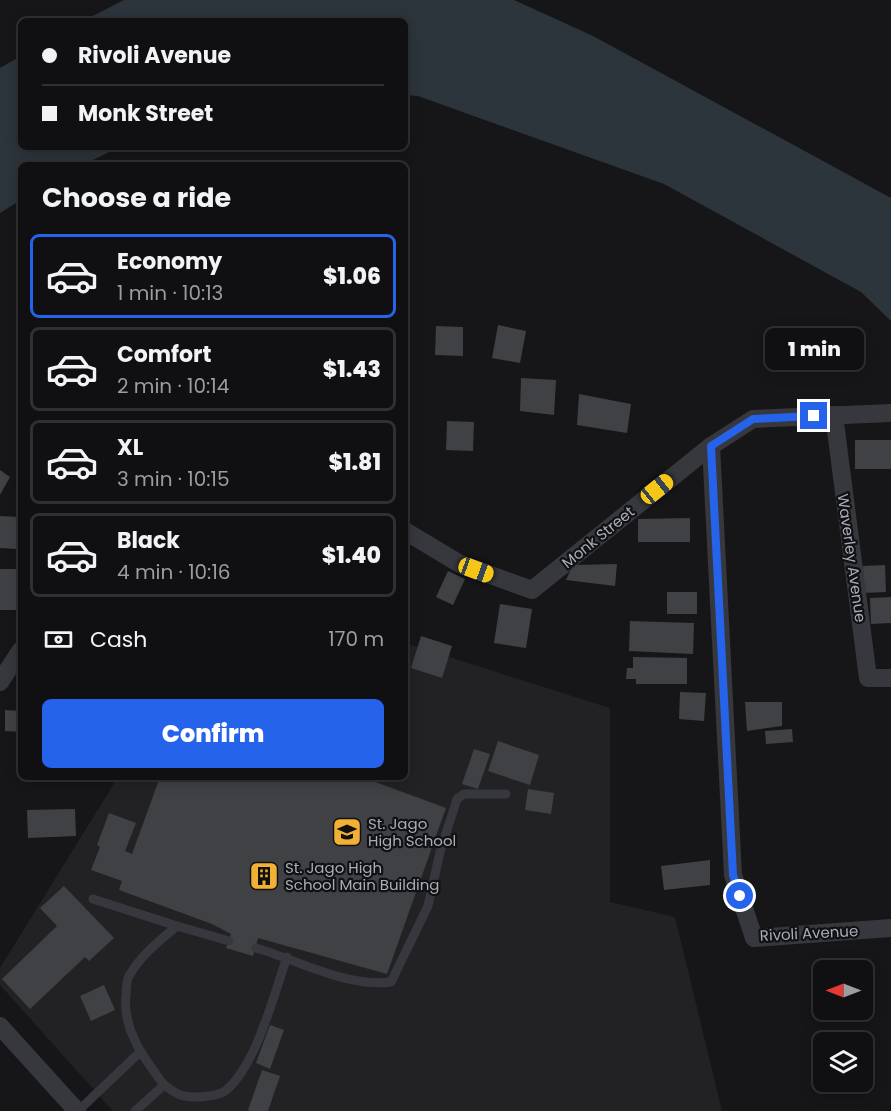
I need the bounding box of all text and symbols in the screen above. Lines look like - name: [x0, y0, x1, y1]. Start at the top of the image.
- text: Rivoli Avenue: [78, 40, 231, 71]
- text: Monk Street: [78, 98, 213, 129]
- text: Choose a ride: [42, 179, 231, 216]
- text: Economy: [117, 246, 222, 277]
- icon: car: [45, 249, 99, 303]
- text: $1.06: [323, 261, 381, 292]
- text: 1 min · 10:13: [117, 279, 223, 307]
- callout: 1 min: [764, 329, 864, 371]
- text: 1 min: [788, 335, 841, 363]
- text: Comfort: [117, 339, 211, 370]
- icon: car: [45, 342, 99, 396]
- text: $1.43: [323, 354, 381, 385]
- text: 2 min · 10:14: [117, 372, 229, 400]
- route end: [800, 402, 827, 429]
- text: XL: [117, 432, 143, 463]
- icon: car: [45, 435, 99, 489]
- text: $1.81: [328, 447, 381, 478]
- text: 3 min · 10:15: [117, 465, 230, 493]
- car: [637, 471, 677, 507]
- street label: Waverley Avenue: [833, 492, 871, 624]
- street label: Monk Street: [557, 501, 639, 573]
- text: Black: [117, 525, 180, 556]
- icon: car: [45, 528, 99, 582]
- text: $1.40: [322, 540, 381, 571]
- car: [456, 555, 496, 585]
- text: 4 min · 10:16: [117, 558, 230, 586]
- icon: cash: [42, 623, 75, 656]
- text: Cash: [90, 624, 147, 655]
- text: 170 m: [328, 625, 384, 653]
- button: Confirm: [42, 699, 384, 768]
- place label: St. Jago High School: [368, 813, 456, 851]
- school or university icon: St. Jago High School: [331, 816, 363, 848]
- place label: St. Jago High School Main Building: [285, 857, 440, 895]
- building icon: St. Jago High School Main Building: [248, 860, 280, 892]
- route start: [726, 882, 753, 909]
- street label: Rivoli Avenue: [759, 920, 859, 946]
- north arrow: [813, 960, 873, 1020]
- map controls: [813, 960, 873, 1092]
- button: layers: [813, 1032, 873, 1092]

